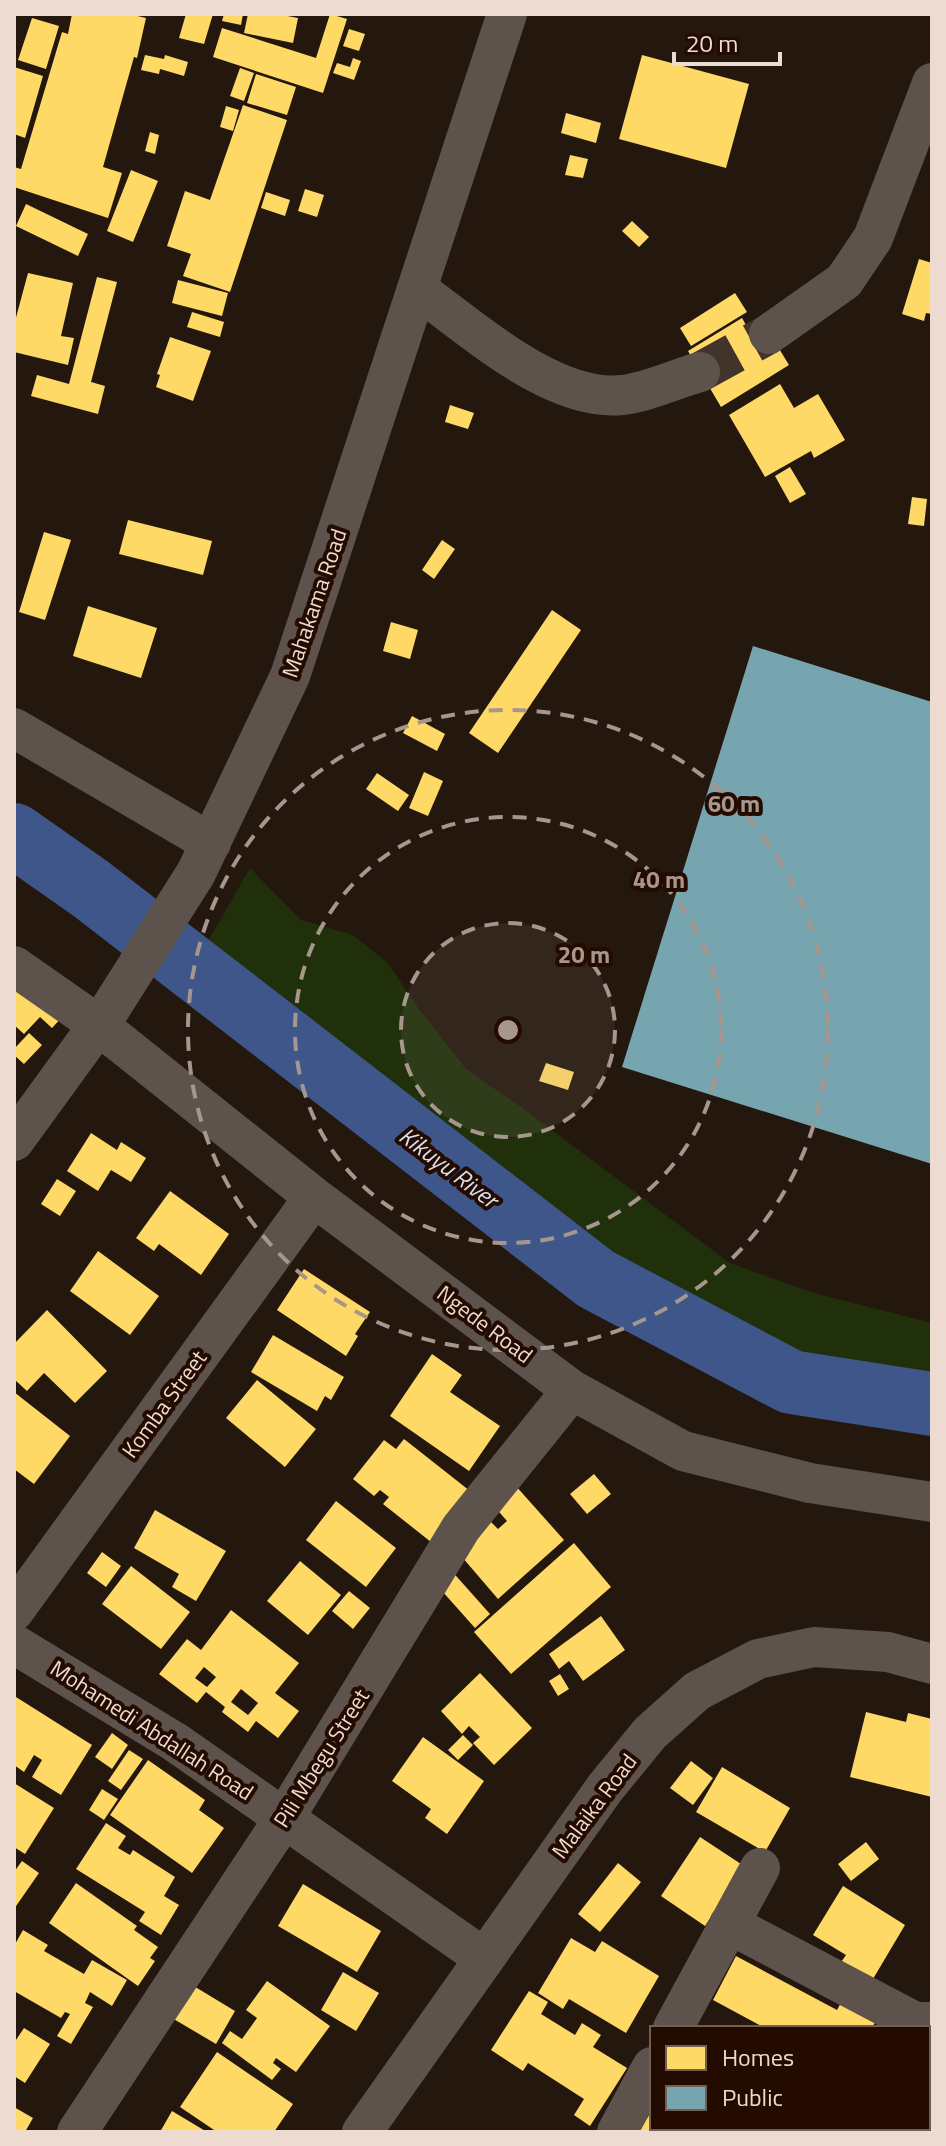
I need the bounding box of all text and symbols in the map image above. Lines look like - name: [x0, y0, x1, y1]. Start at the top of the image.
- scale bar: [674, 16, 780, 66]
- text: 20 m: [686, 25, 738, 61]
- street label: Mahakama Road: [273, 524, 355, 682]
- text: 60 m: [708, 785, 760, 821]
- text: 40 m: [633, 861, 685, 897]
- text: 20 m: [558, 936, 610, 972]
- centre of rings: [494, 1016, 522, 1044]
- water label: Kikuyu River: [392, 1118, 509, 1218]
- street label: Ngede Road: [430, 1277, 540, 1371]
- street label: Komba Street: [113, 1343, 215, 1465]
- street label: Mohamedi Abdallah Road: [44, 1651, 260, 1809]
- street label: Pili Mbegu Street: [265, 1682, 378, 1834]
- street label: Malaika Road: [543, 1746, 645, 1866]
- legend: [650, 2026, 930, 2130]
- text: Homes: [722, 2039, 794, 2075]
- text: Public: [722, 2079, 783, 2115]

